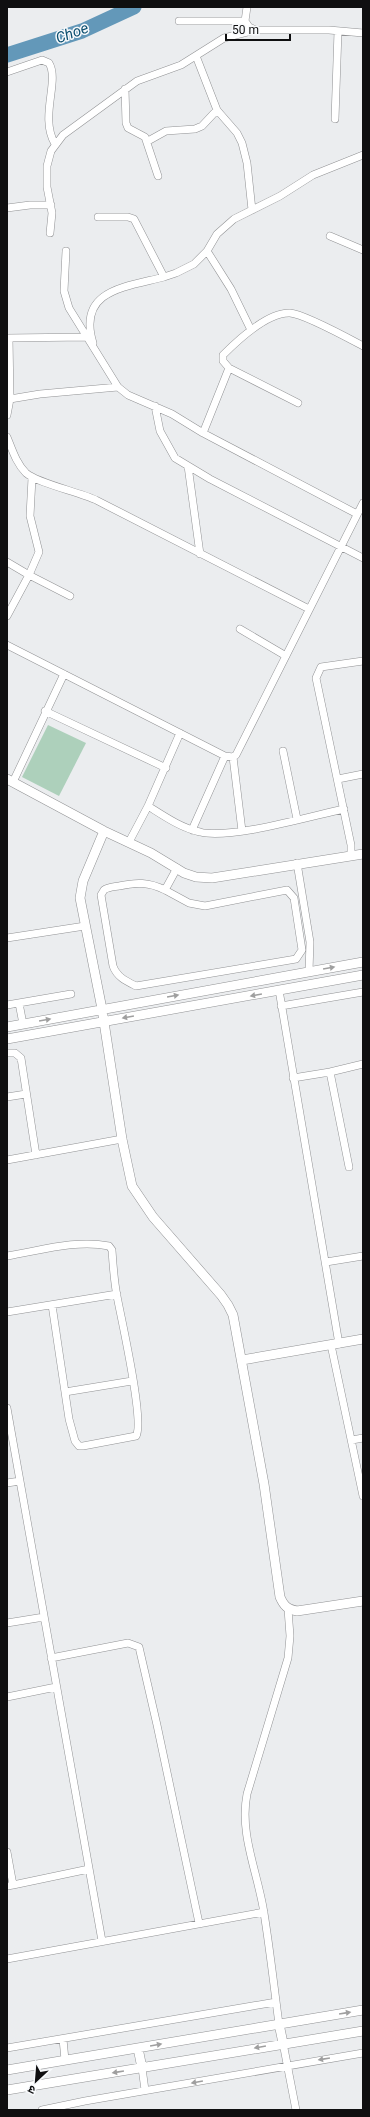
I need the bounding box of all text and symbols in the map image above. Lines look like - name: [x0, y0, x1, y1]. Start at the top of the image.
- scale bar: [226, 16, 290, 42]
- water label: Choe: [53, 19, 91, 47]
- text: 50 m: [232, 23, 259, 37]
- one-way arrow: [323, 964, 335, 970]
- one-way arrow: [250, 992, 262, 998]
- one-way arrow: [167, 993, 179, 999]
- one-way arrow: [122, 1014, 134, 1020]
- one-way arrow: [39, 1017, 51, 1023]
- one-way arrow: [339, 2010, 351, 2016]
- one-way arrow: [150, 2042, 162, 2048]
- one-way arrow: [254, 2045, 266, 2051]
- one-way arrow: [318, 2056, 331, 2062]
- north arrow: [16, 2061, 56, 2101]
- one-way arrow: [112, 2069, 125, 2075]
- one-way arrow: [190, 2079, 203, 2085]
- text: उ: [26, 2082, 38, 2097]

